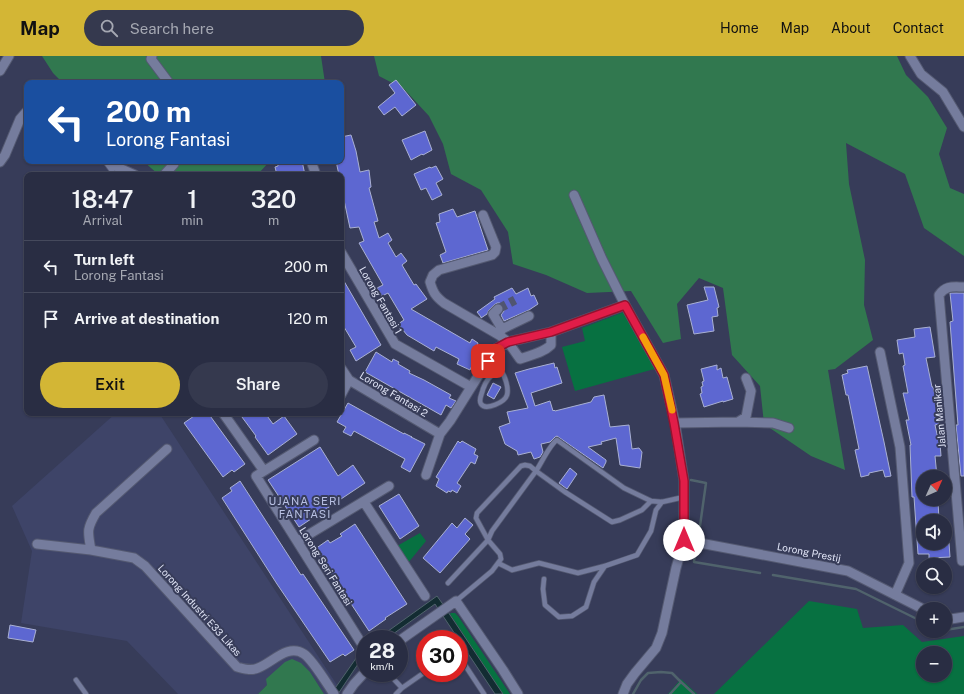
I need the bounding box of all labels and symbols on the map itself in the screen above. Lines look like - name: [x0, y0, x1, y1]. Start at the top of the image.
- street label: Lorong Fantasi 1: [357, 264, 405, 336]
- pin: [471, 344, 505, 378]
- street label: Lorong Fantasi 2: [358, 369, 430, 419]
- street label: Jalan Manikar: [930, 384, 948, 448]
- north arrow: [916, 470, 952, 506]
- district label: UJANA SERI FANTASI: [269, 495, 341, 520]
- position arrow: [663, 519, 705, 561]
- street label: Lorong Seri Fantasi: [297, 525, 355, 607]
- street label: Lorong Prestij: [776, 540, 842, 564]
- street label: Lorong Industri E33 Likas: [156, 562, 244, 658]
- speed limit sign: 30: [416, 630, 468, 682]

